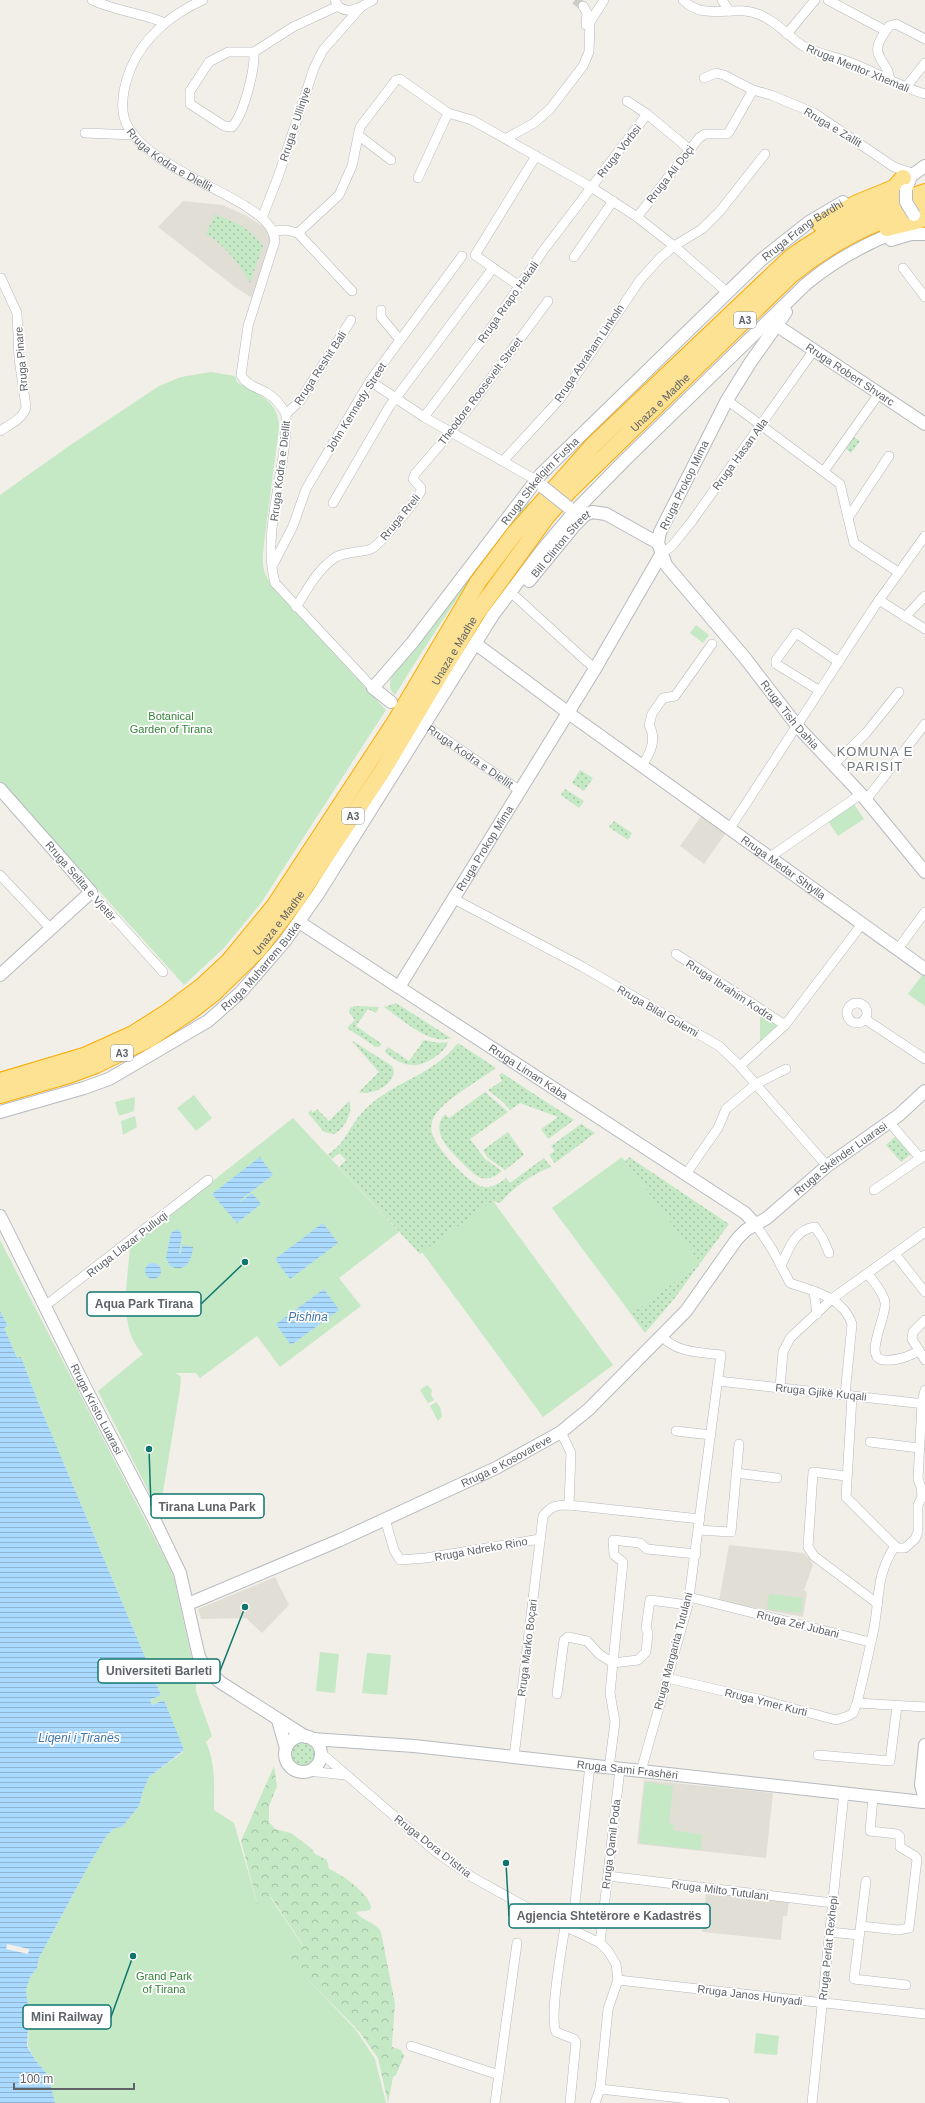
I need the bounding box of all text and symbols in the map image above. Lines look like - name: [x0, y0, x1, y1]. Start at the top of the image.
- street label: Rruga Mentor Xhemali: [805, 42, 911, 94]
- street label: Rruga e Ullinjve: [277, 85, 313, 163]
- street label: Rruga e Zallit: [802, 105, 864, 149]
- street label: Rruga Vorbsi: [595, 122, 643, 180]
- street label: Rruga Kodra e Diellit: [124, 126, 215, 193]
- street label: Rruga Ali Doçi: [644, 143, 696, 205]
- street label: Rruga Frang Bardhi: [759, 197, 845, 263]
- street label: Rruga Rrapo Hekali: [475, 259, 541, 345]
- street label: Rruga Abraham Linkoln: [552, 302, 626, 404]
- road number: A3: [734, 312, 756, 328]
- street label: Rruga Pinare: [12, 326, 30, 392]
- street label: Rruga Reshit Bali: [292, 329, 348, 407]
- street label: Theodore Roosevelt Street: [436, 335, 524, 447]
- street label: Rruga Robert Shvarc: [804, 341, 897, 408]
- street label: John Kennedy Street: [324, 360, 388, 454]
- street label: Unaza e Madhe: [628, 371, 692, 434]
- street label: Rruga Hasan Alla: [710, 415, 771, 492]
- street label: Rruga Kodra e Diellit: [268, 420, 292, 522]
- street label: Rruga Shkelqim Fusha: [499, 434, 582, 527]
- street label: Rruga Prokop Mima: [657, 438, 711, 532]
- street label: Rruga Rreli: [378, 492, 422, 542]
- street label: Bill Clinton Street: [529, 508, 592, 580]
- street label: Unaza e Madhe: [429, 614, 479, 687]
- street label: Rruga Tish Dahia: [758, 678, 822, 752]
- park label: Botanical Garden of Tirana: [130, 710, 213, 735]
- street label: Rruga Kodra e Diellit: [425, 722, 515, 790]
- district label: KOMUNA E PARISIT: [837, 744, 913, 774]
- street label: Rruga Prokop Mima: [454, 803, 516, 893]
- road number: A3: [342, 808, 364, 824]
- street label: Rruga Medar Shtylla: [739, 833, 828, 902]
- street label: Rruga Selita e Vjetër: [43, 839, 119, 923]
- street label: Unaza e Madhe: [250, 888, 307, 958]
- street label: Rruga Muharrem Butka: [218, 919, 303, 1013]
- street label: Rruga Ibrahim Kodra: [684, 957, 777, 1023]
- street label: Rruga Bilal Golemi: [615, 983, 701, 1039]
- street label: Rruga Liman Kaba: [487, 1042, 571, 1102]
- road number: A3: [111, 1045, 133, 1061]
- street label: Rruga Skënder Luarasi: [792, 1120, 889, 1198]
- street label: Rruga Llazar Pulluqi: [84, 1209, 170, 1279]
- callout: Aqua Park Tirana: [87, 1292, 201, 1316]
- text: Aqua Park Tirana: [95, 1297, 194, 1311]
- water label: Pishina: [288, 1310, 328, 1324]
- street label: Rruga Kristo Luarasi: [68, 1362, 125, 1456]
- street label: Rruga Gjikë Kuqali: [775, 1381, 867, 1403]
- street label: Rruga e Kosovareve: [459, 1432, 554, 1489]
- callout: Tirana Luna Park: [151, 1494, 264, 1518]
- text: Tirana Luna Park: [158, 1500, 256, 1514]
- street label: Rruga Ndreko Rino: [434, 1535, 528, 1563]
- street label: Rruga Margarita Tutulani: [652, 1591, 694, 1711]
- street label: Rruga Marko Boçari: [515, 1599, 539, 1697]
- street label: Rruga Zef Jubani: [756, 1608, 840, 1640]
- callout: Universiteti Barleti: [98, 1659, 220, 1683]
- text: Universiteti Barleti: [106, 1664, 212, 1678]
- street label: Rruga Ymer Kurti: [723, 1686, 809, 1718]
- water label: Liqeni i Tiranës: [38, 1731, 120, 1745]
- street label: Rruga Sami Frashëri: [576, 1758, 679, 1781]
- street label: Rruga Qamil Poda: [600, 1797, 623, 1890]
- street label: Rruga Dora D'Istria: [392, 1812, 474, 1880]
- street label: Rruga Milto Tutulani: [671, 1878, 769, 1902]
- street label: Rruga Perlat Rexhepi: [817, 1895, 839, 2001]
- callout: Agjencia Shtetërore e Kadastrës: [509, 1904, 710, 1928]
- text: Agjencia Shtetërore e Kadastrës: [517, 1909, 702, 1923]
- park label: Grand Park of Tirana: [136, 1970, 193, 1995]
- street label: Rruga Janos Hunyadi: [697, 1983, 803, 2007]
- callout: Mini Railway: [23, 2005, 111, 2029]
- text: Mini Railway: [31, 2010, 103, 2024]
- scale bar: [14, 2065, 134, 2091]
- text: 100 m: [20, 2072, 53, 2086]

